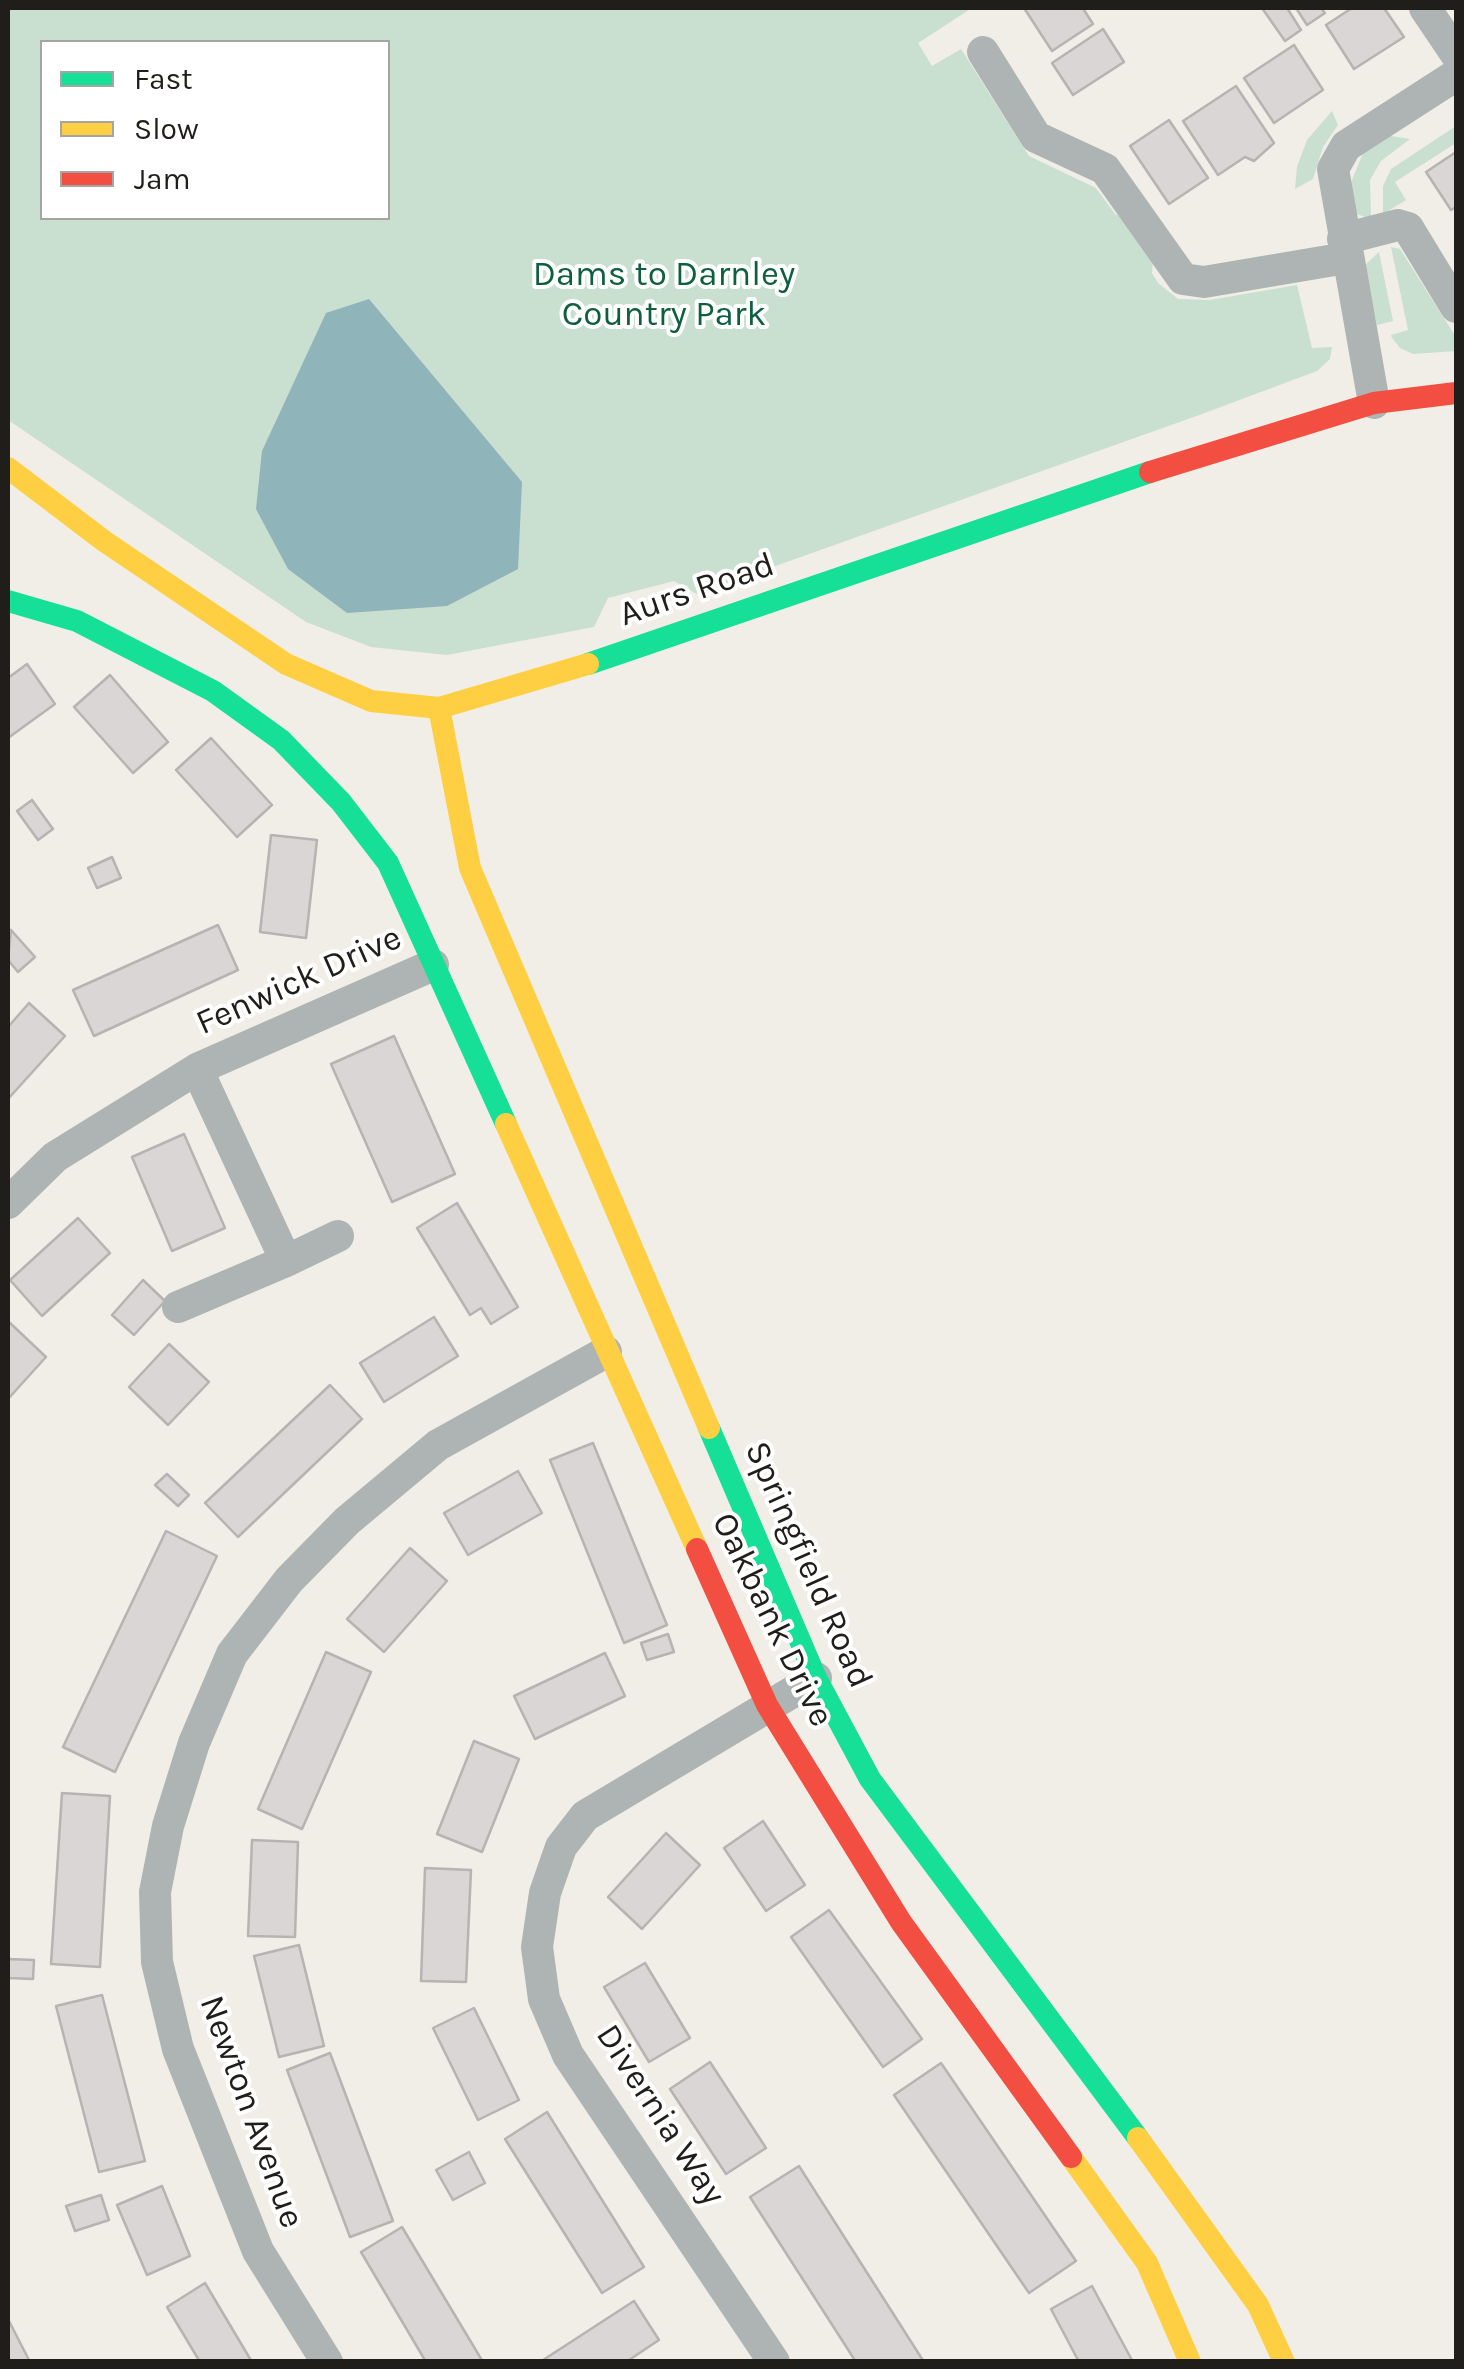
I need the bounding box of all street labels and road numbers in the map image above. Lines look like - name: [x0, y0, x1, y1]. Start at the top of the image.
- street label: Aurs Road: [614, 544, 780, 636]
- street label: Fenwick Drive: [190, 917, 408, 1045]
- street label: Springfield Road: [735, 1435, 881, 1695]
- street label: Oakbank Drive: [702, 1506, 842, 1734]
- street label: Newton Avenue: [190, 1990, 312, 2234]
- street label: Divernia Way: [586, 2017, 734, 2213]

